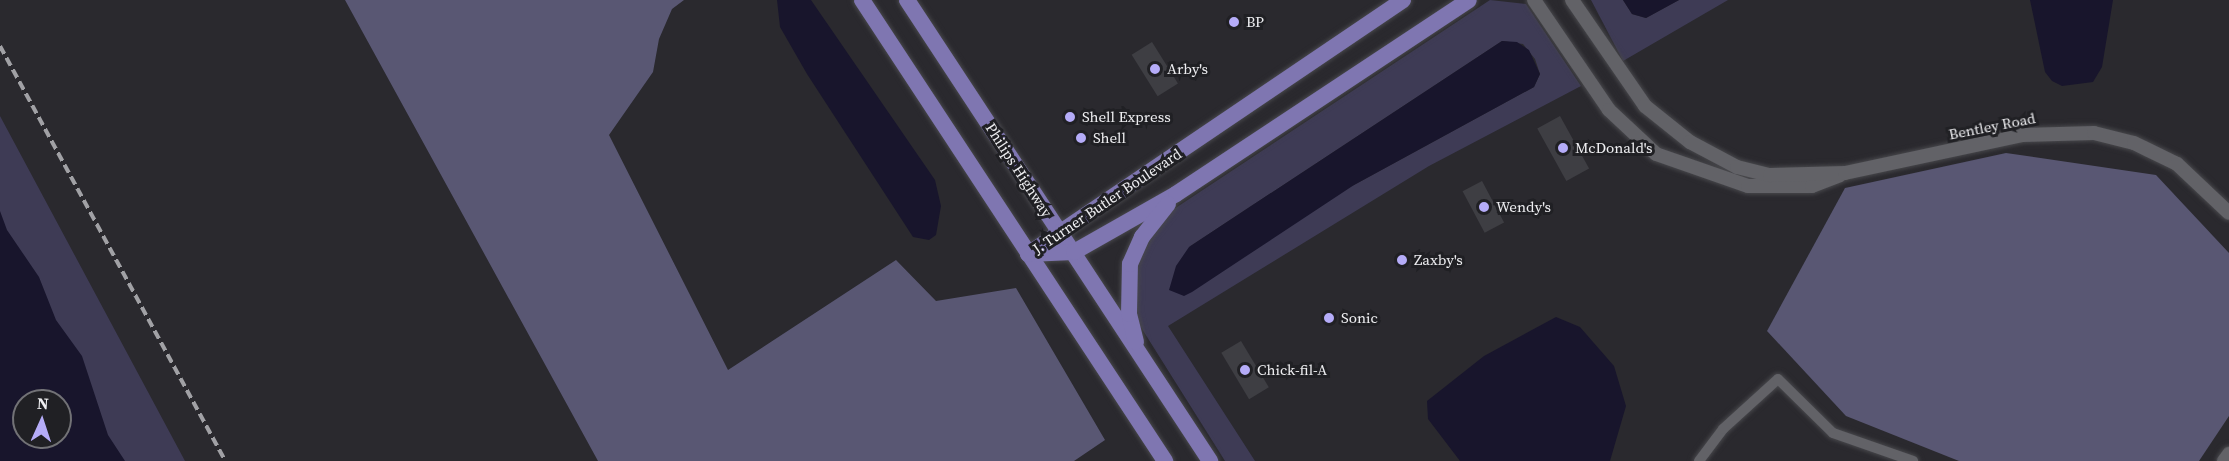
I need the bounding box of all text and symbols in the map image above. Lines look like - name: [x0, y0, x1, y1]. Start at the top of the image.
- place label: BP: [1246, 13, 1264, 31]
- marker: BP: [1227, 15, 1241, 29]
- place label: Arby's: [1167, 60, 1208, 78]
- marker: Arby's: [1148, 62, 1162, 76]
- place label: Shell Express: [1082, 108, 1171, 126]
- street label: Bentley Road: [1947, 109, 2037, 143]
- marker: Shell Express: [1063, 110, 1077, 124]
- street label: Philips Highway: [982, 120, 1056, 220]
- place label: Shell: [1093, 129, 1126, 147]
- marker: Shell: [1074, 131, 1088, 145]
- place label: McDonald's: [1575, 139, 1652, 157]
- marker: McDonald's: [1556, 141, 1570, 155]
- street label: J. Turner Butler Boulevard: [1029, 144, 1185, 258]
- place label: Wendy's: [1496, 198, 1551, 216]
- marker: Wendy's: [1477, 200, 1491, 214]
- place label: Zaxby's: [1414, 251, 1463, 269]
- marker: Zaxby's: [1395, 253, 1409, 267]
- place label: Sonic: [1341, 309, 1378, 327]
- marker: Sonic: [1322, 311, 1336, 325]
- place label: Chick-fil-A: [1257, 361, 1327, 379]
- marker: Chick-fil-A: [1238, 363, 1252, 377]
- north arrow: [12, 389, 72, 449]
- text: N: [36, 392, 49, 414]

